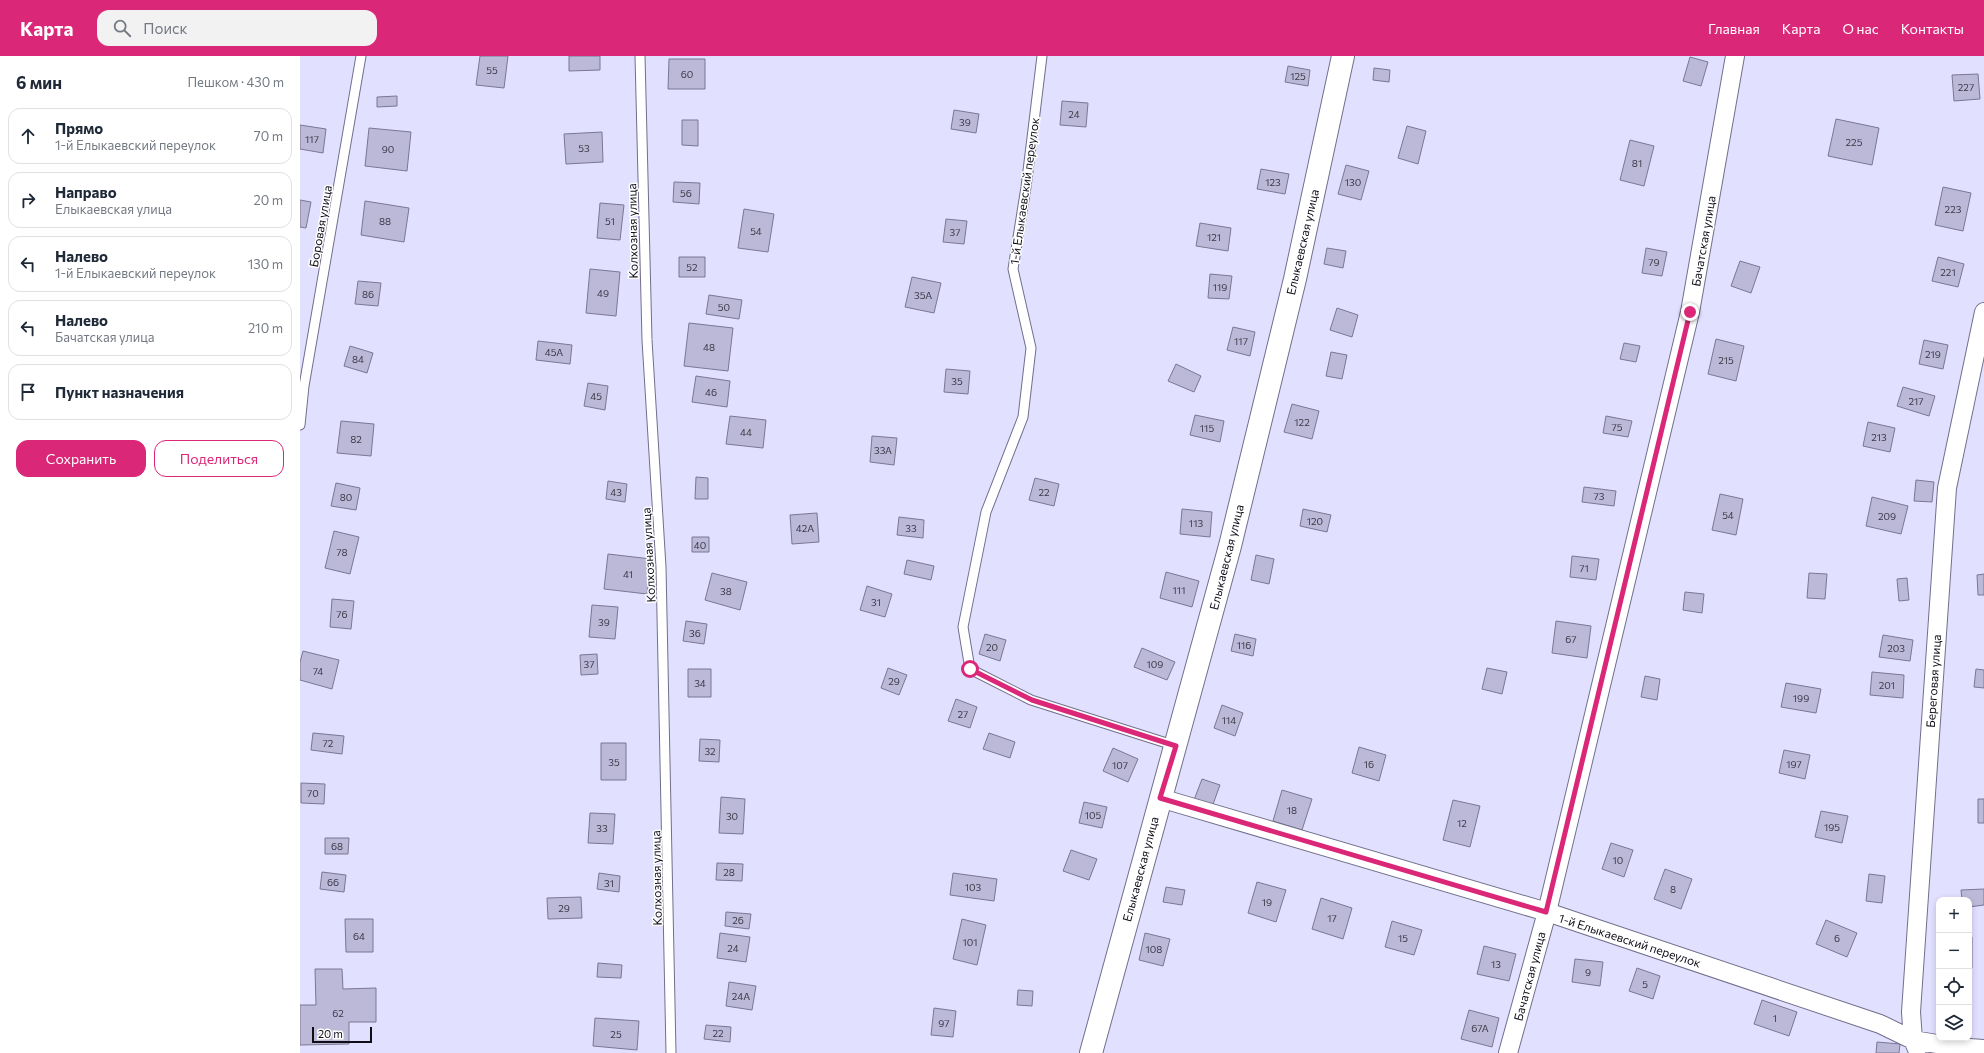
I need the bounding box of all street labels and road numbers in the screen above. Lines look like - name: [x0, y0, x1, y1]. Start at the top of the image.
- street label: 1-й Елыкаевский переулок: [1007, 116, 1041, 266]
- street label: Колхозная улица: [624, 183, 640, 279]
- street label: Боровая улица: [306, 184, 334, 268]
- street label: Елыкаевская улица: [1283, 188, 1321, 296]
- street label: Бачатская улица: [1688, 195, 1718, 287]
- street label: Елыкаевская улица: [1206, 503, 1246, 611]
- street label: Колхозная улица: [639, 507, 657, 603]
- street label: Береговая улица: [1923, 634, 1943, 728]
- street label: Елыкаевская улица: [1119, 815, 1161, 923]
- street label: Колхозная улица: [648, 830, 664, 926]
- street label: 1-й Елыкаевский переулок: [1557, 910, 1703, 970]
- street label: Бачатская улица: [1510, 930, 1548, 1022]

